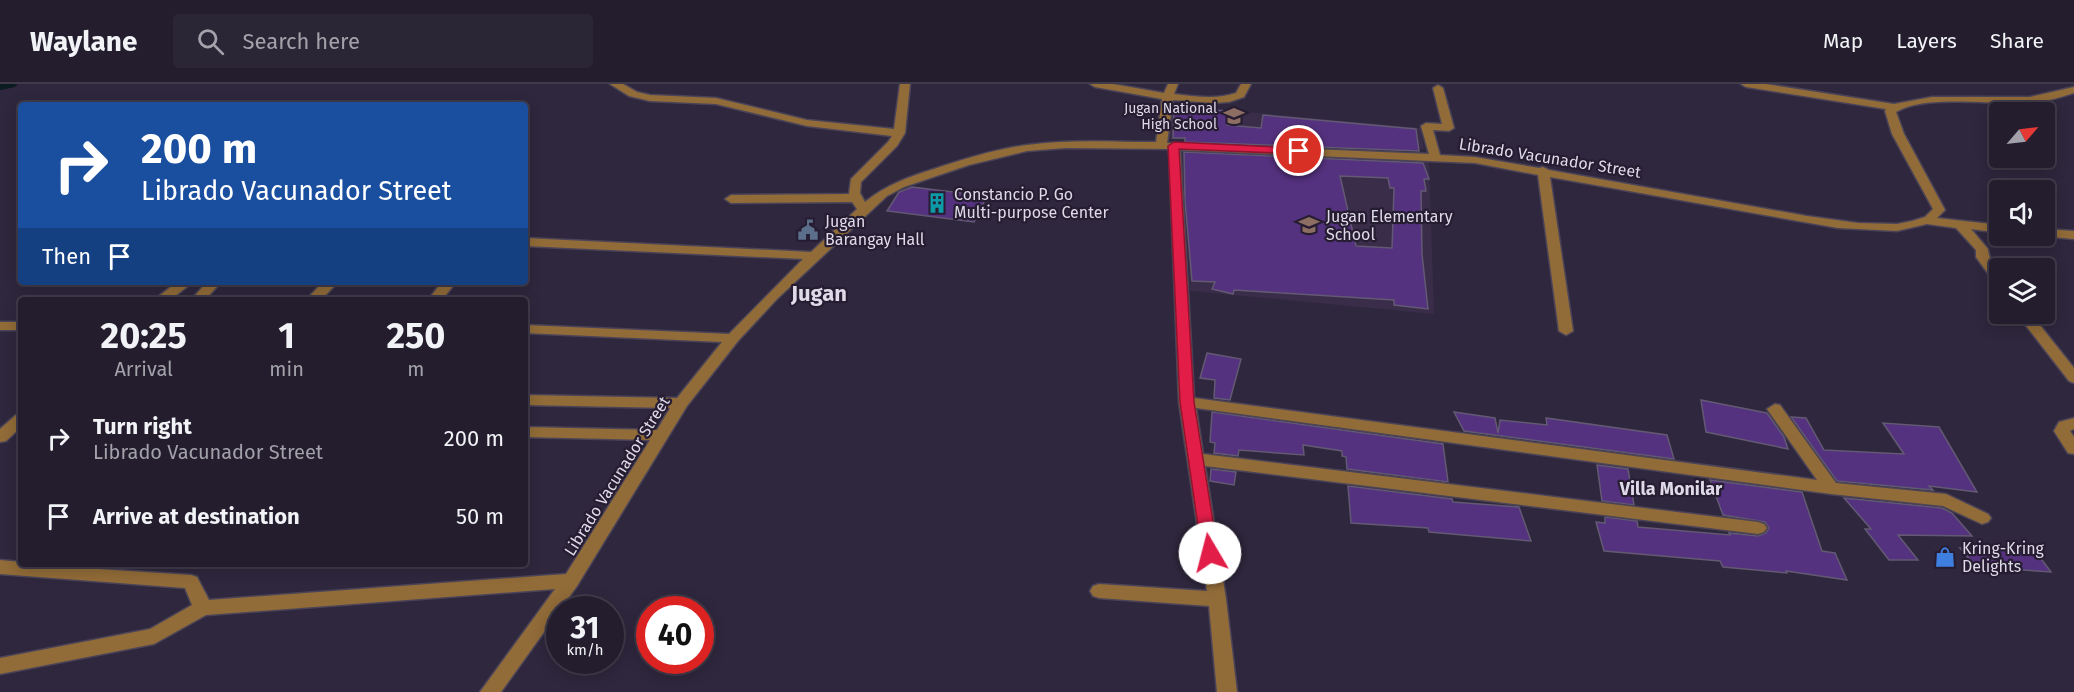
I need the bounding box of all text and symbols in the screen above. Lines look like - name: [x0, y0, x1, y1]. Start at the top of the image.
- search box: [173, 14, 593, 68]
- text: Waylane: [30, 25, 137, 58]
- icon: search: [194, 25, 227, 58]
- text: Search here: [242, 28, 360, 55]
- text: Map: [1823, 28, 1863, 54]
- text: Layers: [1896, 28, 1957, 54]
- text: Share: [1990, 28, 2044, 54]
- place label: Jugan National High School: [1124, 100, 1217, 133]
- north arrow: [1989, 102, 2055, 168]
- map controls: [1989, 102, 2055, 324]
- school or university icon: Jugan National High School: [1222, 104, 1246, 128]
- text: 200 m: [141, 124, 257, 174]
- pin: [1273, 125, 1324, 176]
- icon: right: [42, 126, 120, 204]
- icon: arrive: [1282, 134, 1315, 167]
- street label: Librado Vacunador Street: [1458, 134, 1643, 182]
- text: Librado Vacunador Street: [141, 175, 452, 207]
- button: sound: [1989, 180, 2055, 246]
- place label: Constancio P. Go Multi-purpose Center: [954, 185, 1109, 222]
- building icon: Constancio P. Go Multi-purpose Center: [925, 191, 949, 215]
- place label: Jugan Elementary School: [1326, 207, 1453, 244]
- place label: Jugan Barangay Hall: [825, 212, 925, 249]
- school or university icon: Jugan Elementary School: [1297, 213, 1321, 237]
- public building icon: Jugan Barangay Hall: [796, 218, 820, 242]
- icon: arrive: [103, 240, 136, 273]
- text: Then: [42, 243, 91, 270]
- button: layers: [1989, 258, 2055, 324]
- district label: Jugan: [790, 280, 847, 307]
- text: 20:25: [101, 314, 187, 358]
- text: 1: [278, 314, 295, 358]
- text: 250: [386, 314, 445, 358]
- text: Arrival: [114, 357, 173, 381]
- text: min: [269, 357, 304, 381]
- text: m: [407, 357, 424, 381]
- street label: Librado Vacunador Street: [560, 393, 674, 559]
- text: Turn right: [93, 413, 192, 440]
- icon: right: [42, 422, 75, 455]
- text: 200 m: [444, 425, 504, 452]
- text: Librado Vacunador Street: [93, 440, 323, 464]
- district label: Villa Monilar: [1619, 478, 1723, 500]
- icon: arrive: [42, 500, 75, 533]
- text: Arrive at destination: [93, 503, 300, 530]
- text: 50 m: [456, 503, 504, 530]
- position arrow: [1178, 521, 1242, 585]
- place label: Kring-Kring Delights: [1962, 539, 2045, 576]
- shop icon: Kring-Kring Delights: [1933, 545, 1957, 569]
- speed limit sign: 40: [636, 596, 714, 674]
- text: 31: [571, 610, 599, 646]
- text: km/h: [566, 641, 604, 659]

